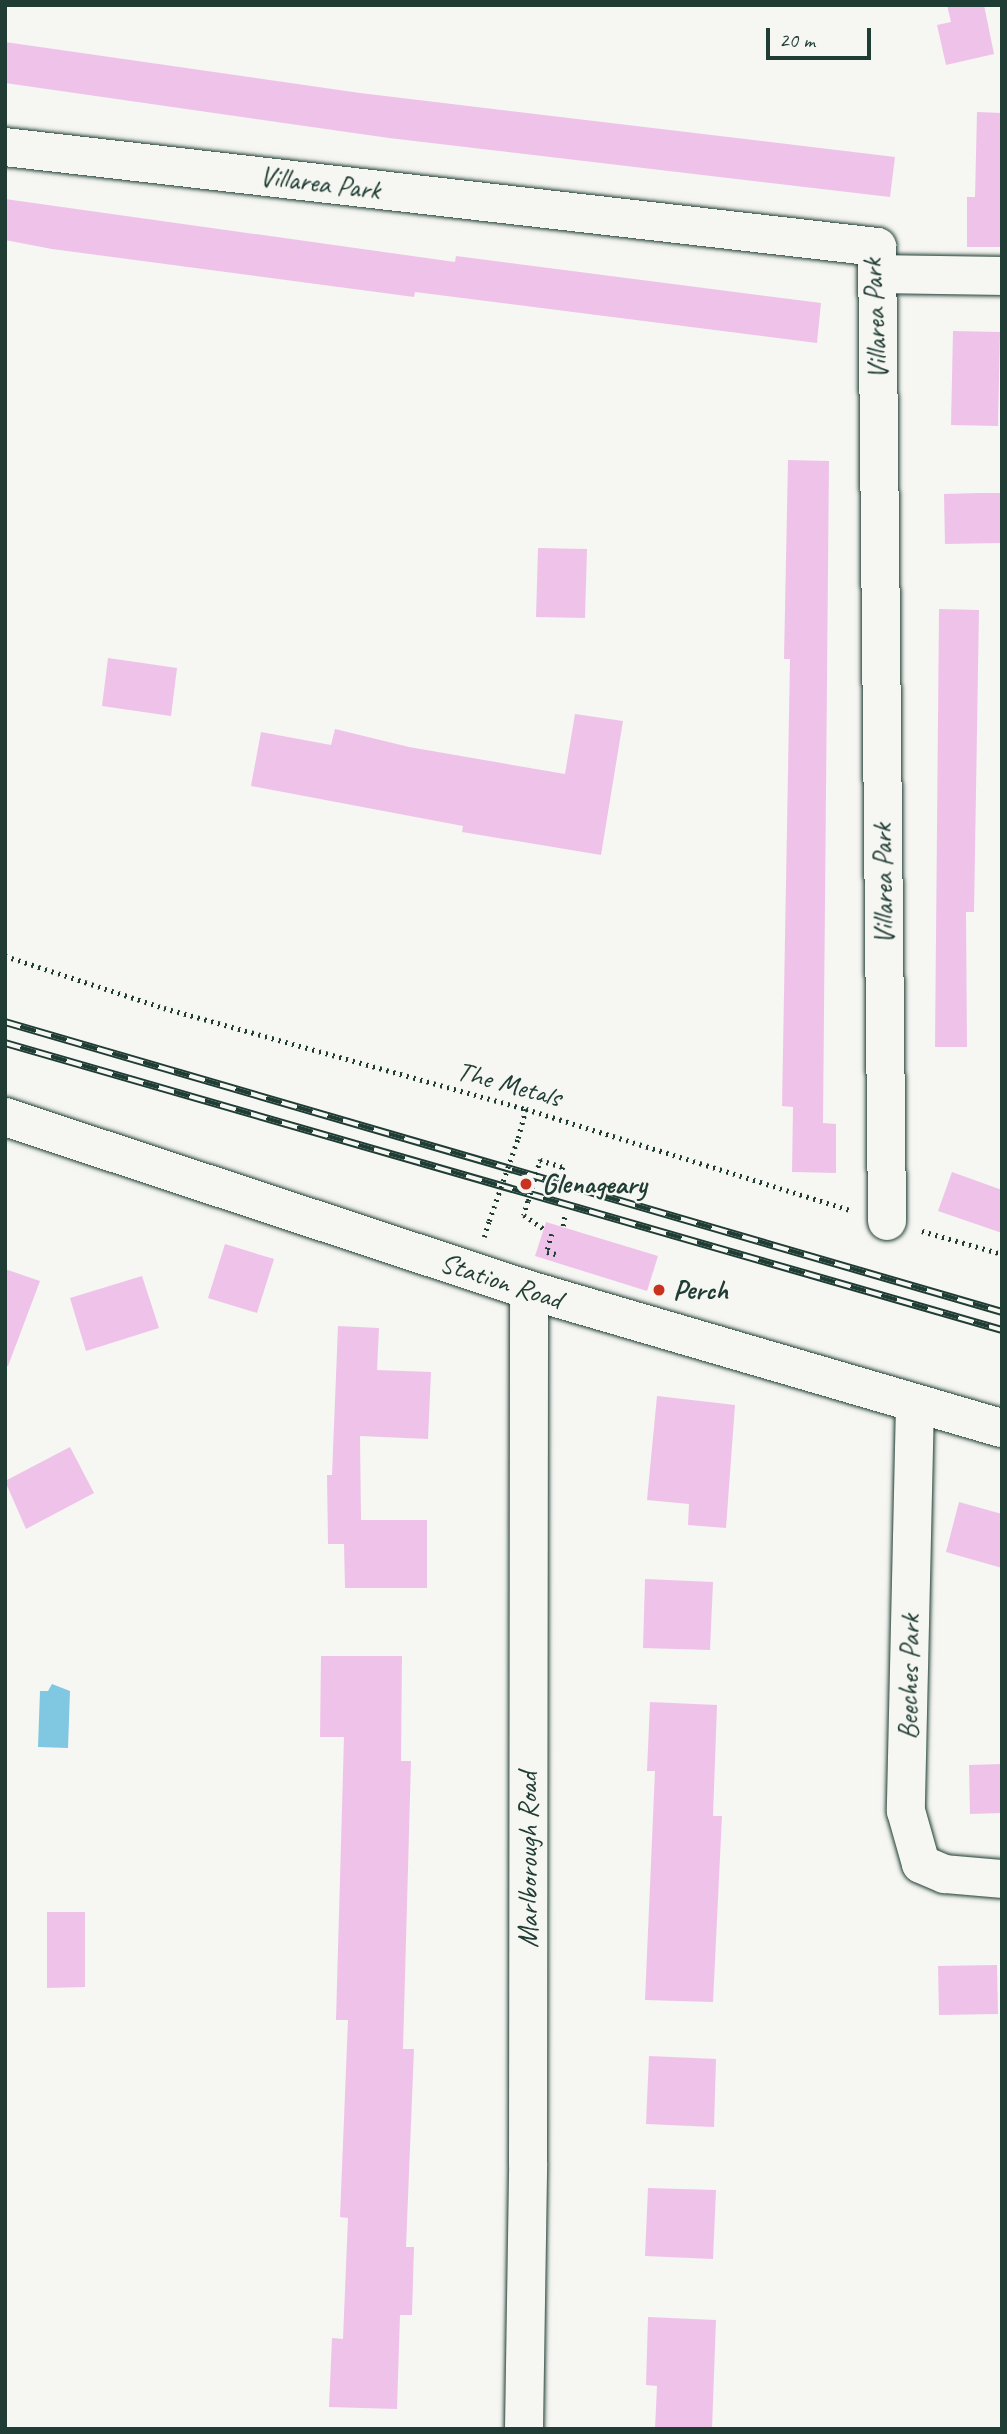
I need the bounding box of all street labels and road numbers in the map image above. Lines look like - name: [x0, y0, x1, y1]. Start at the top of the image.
- street label: Villarea Park: [257, 159, 383, 207]
- street label: Villarea Park: [855, 257, 895, 381]
- street label: Villarea Park: [865, 823, 901, 945]
- street label: The Metals: [453, 1054, 565, 1114]
- street label: Station Road: [436, 1246, 566, 1316]
- street label: Beeches Park: [891, 1614, 927, 1740]
- street label: Marlborough Road: [511, 1772, 545, 1948]

